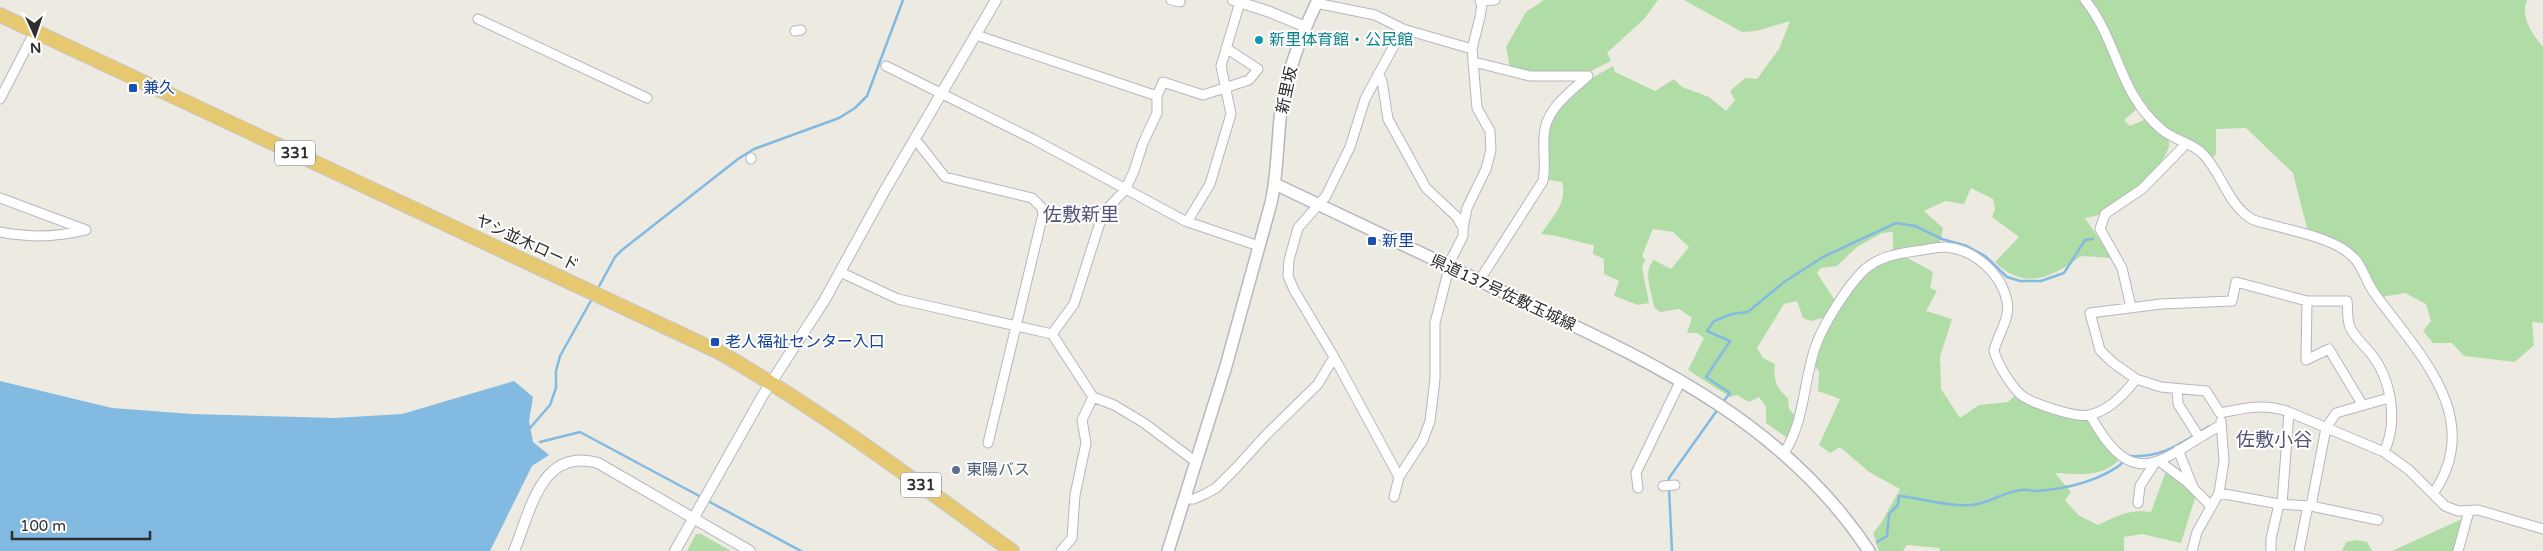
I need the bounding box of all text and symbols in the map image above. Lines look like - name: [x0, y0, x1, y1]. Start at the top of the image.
- north arrow: [10, 10, 60, 60]
- place label: 新里体育館・公民館: [1269, 30, 1413, 50]
- marker: 新里体育館・公民館: [1253, 34, 1265, 46]
- text: N: [30, 39, 42, 56]
- street label: 新里坂: [1272, 64, 1302, 116]
- place label: 兼久: [143, 78, 175, 98]
- marker: 兼久: [127, 82, 139, 94]
- road number: 331: [275, 140, 315, 166]
- district label: 佐敷新里: [1043, 204, 1119, 226]
- street label: ヤシ並木ロード: [472, 210, 582, 276]
- place label: 新里: [1382, 231, 1414, 251]
- marker: 新里: [1366, 235, 1378, 247]
- street label: 県道137号佐敷玉城線: [1427, 251, 1579, 335]
- place label: 老人福祉センター入口: [725, 332, 885, 352]
- marker: 老人福祉センター入口: [709, 336, 721, 348]
- district label: 佐敷小谷: [2236, 429, 2312, 451]
- place label: 東陽バス: [966, 460, 1030, 480]
- marker: 東陽バス: [950, 464, 962, 476]
- road number: 331: [901, 472, 941, 498]
- scale bar: [12, 508, 150, 540]
- text: 100 m: [20, 517, 66, 535]

